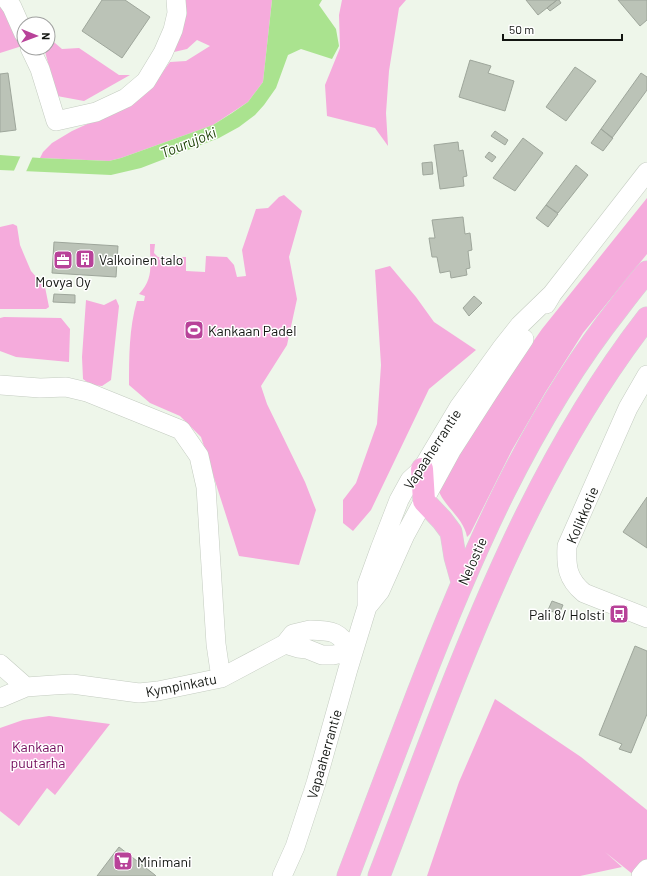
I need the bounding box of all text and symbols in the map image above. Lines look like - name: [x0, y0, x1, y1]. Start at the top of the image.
- north arrow: [16, 16, 56, 56]
- scale bar: [503, 16, 622, 42]
- text: 50 m: [509, 22, 534, 36]
- text: N: [40, 32, 53, 40]
- water label: Tourujoki: [157, 123, 219, 161]
- building icon: Valkoinen talo: [74, 248, 96, 270]
- office icon: Movya Oy: [52, 249, 74, 271]
- place label: Valkoinen talo: [99, 251, 183, 268]
- place label: Movya Oy: [35, 273, 91, 290]
- sports icon: Kankaan Padel: [183, 319, 205, 341]
- place label: Kankaan Padel: [208, 322, 297, 339]
- street label: Vapaaherrantie: [400, 406, 464, 492]
- street label: Kolikkotie: [562, 484, 602, 546]
- street label: Nelostie: [454, 534, 490, 588]
- bus stop icon: Pali 8/ Holsti: [608, 603, 630, 625]
- place label: Pali 8/ Holsti: [529, 606, 605, 623]
- street label: Kympinkatu: [144, 670, 218, 700]
- street label: Vapaaherrantie: [303, 707, 345, 801]
- park label: Kankaan puutarha: [11, 738, 65, 771]
- supermarket icon: Minimani: [112, 850, 134, 872]
- place label: Minimani: [137, 853, 192, 870]

